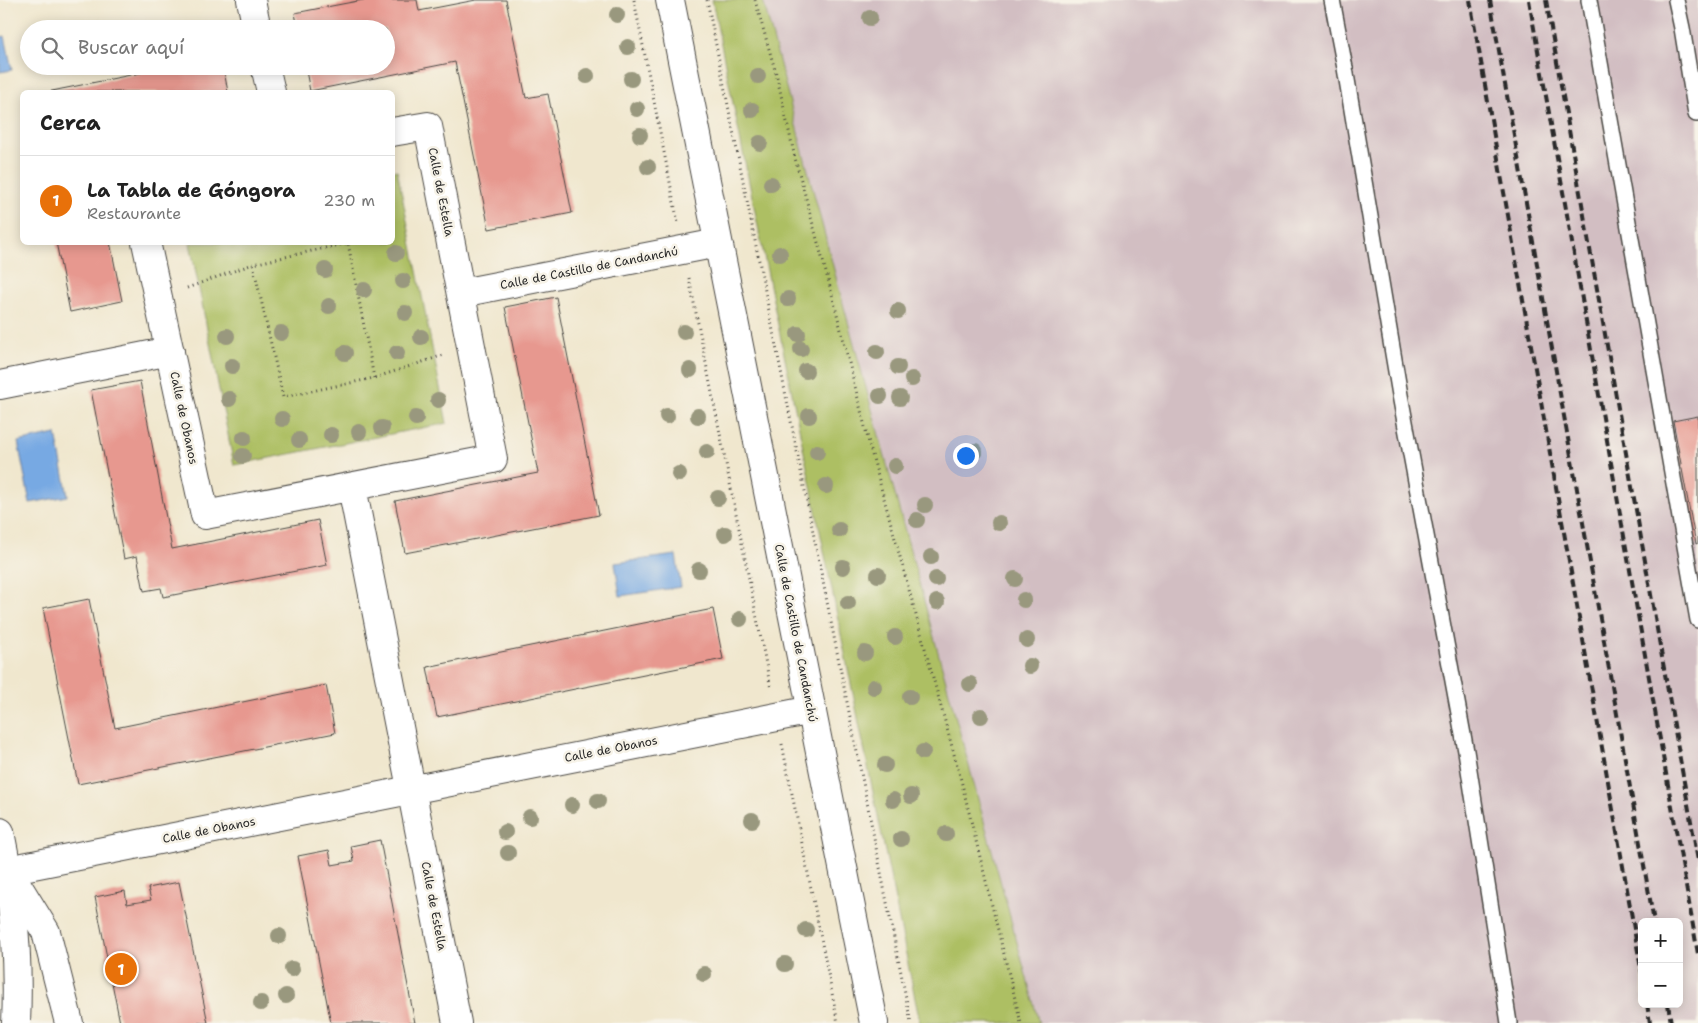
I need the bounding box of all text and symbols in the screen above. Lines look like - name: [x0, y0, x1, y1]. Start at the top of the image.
- search box: [20, 20, 395, 75]
- icon: search: [38, 34, 66, 62]
- text: Buscar aquí: [78, 35, 184, 60]
- text: Cerca: [40, 109, 101, 137]
- street label: Calle de Estella: [425, 146, 458, 238]
- text: La Tabla de Góngora: [87, 178, 295, 203]
- text: 1: [52, 190, 60, 211]
- text: 230 m: [323, 190, 375, 211]
- text: Restaurante: [87, 203, 181, 224]
- street label: Calle de Castillo de Candanchú: [499, 243, 679, 293]
- street label: Calle de Obanos: [166, 370, 202, 466]
- your location: [953, 443, 979, 469]
- street label: Calle de Castillo de Candanchú: [771, 543, 821, 723]
- street label: Calle de Obanos: [563, 732, 659, 766]
- street label: Calle de Obanos: [161, 813, 257, 847]
- street label: Calle de Estella: [418, 860, 451, 952]
- map controls: [1638, 918, 1683, 1008]
- button: +: [1638, 918, 1683, 963]
- pin: 1: [105, 950, 137, 988]
- button: −: [1638, 963, 1683, 1008]

